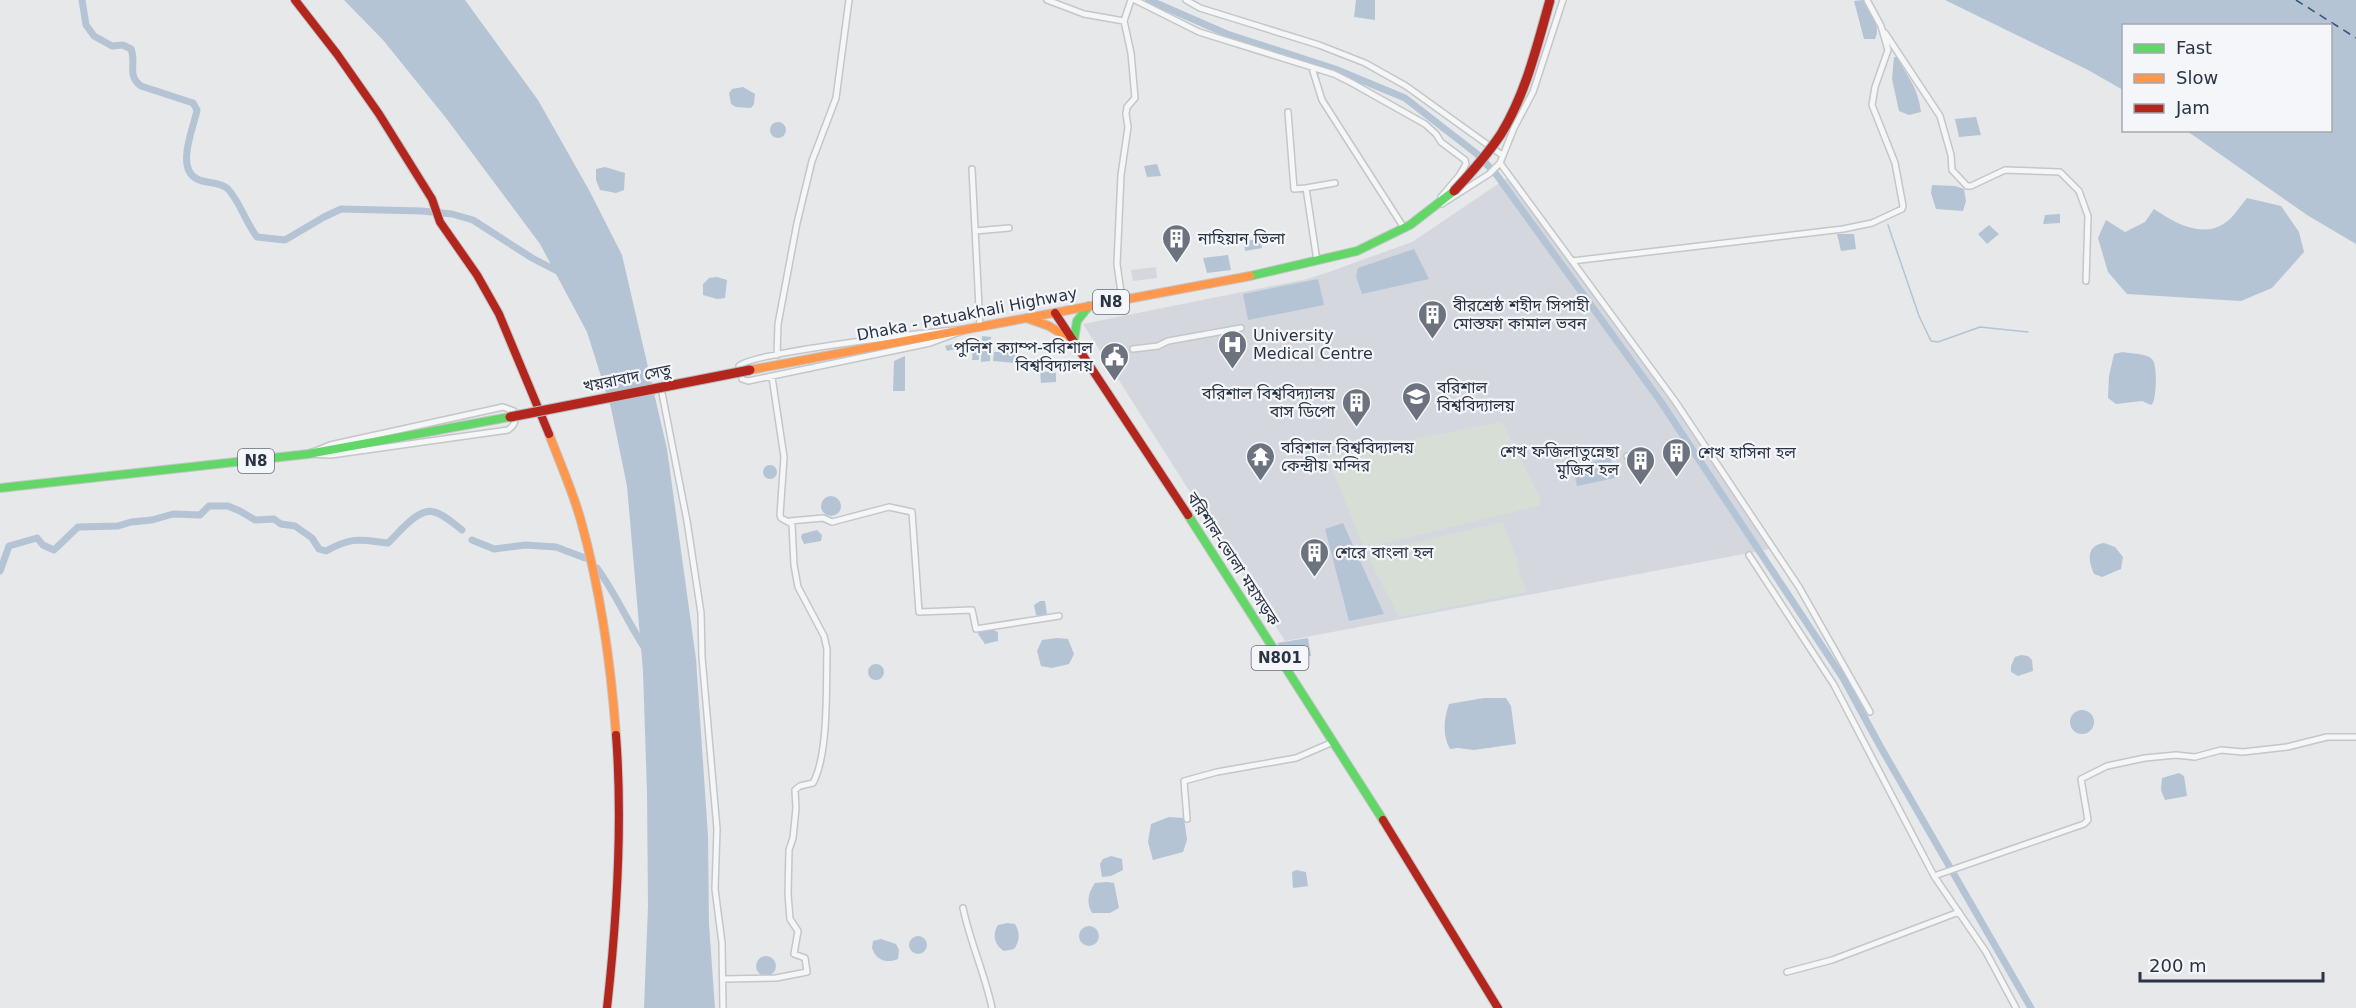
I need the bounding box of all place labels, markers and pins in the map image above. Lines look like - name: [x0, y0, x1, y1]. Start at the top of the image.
- building icon: নাহিয়ান ভিলা: [1161, 222, 1193, 264]
- place label: নাহিয়ান ভিলা: [1197, 229, 1286, 248]
- place label: বীরশ্রেষ্ঠ শহীদ সিপাহী মোস্তফা কামাল ভবন: [1452, 295, 1590, 333]
- building icon: বীরশ্রেষ্ঠ শহীদ সিপাহী মোস্তফা কামাল ভবন: [1416, 298, 1448, 340]
- place label: University Medical Centre: [1253, 326, 1373, 363]
- hospital icon: University Medical Centre: [1216, 328, 1248, 370]
- place label: পুলিশ ক্যাম্প-বরিশাল বিশ্ববিদ্যালয়: [954, 338, 1094, 375]
- public building icon: পুলিশ ক্যাম্প-বরিশাল বিশ্ববিদ্যালয়: [1098, 340, 1130, 382]
- place label: বরিশাল বিশ্ববিদ্যালয়: [1436, 378, 1516, 415]
- school or university icon: বরিশাল বিশ্ববিদ্যালয়: [1400, 380, 1432, 422]
- place label: বরিশাল বিশ্ববিদ্যালয় বাস ডিপো: [1201, 384, 1336, 421]
- building icon: বরিশাল বিশ্ববিদ্যালয় বাস ডিপো: [1340, 386, 1372, 428]
- building icon: শেখ হাসিনা হল: [1661, 436, 1693, 478]
- place label: বরিশাল বিশ্ববিদ্যালয় কেন্দ্রীয় মন্দির: [1280, 438, 1415, 475]
- temple icon: বরিশাল বিশ্ববিদ্যালয় কেন্দ্রীয় মন্দির: [1244, 440, 1276, 482]
- place label: শেখ ফজিলাতুন্নেছা মুজিব হল: [1500, 442, 1620, 479]
- place label: শেখ হাসিনা হল: [1698, 443, 1796, 462]
- building icon: শেখ ফজিলাতুন্নেছা মুজিব হল: [1624, 444, 1656, 486]
- building icon: শেরে বাংলা হল: [1298, 536, 1330, 578]
- place label: শেরে বাংলা হল: [1335, 543, 1434, 562]

